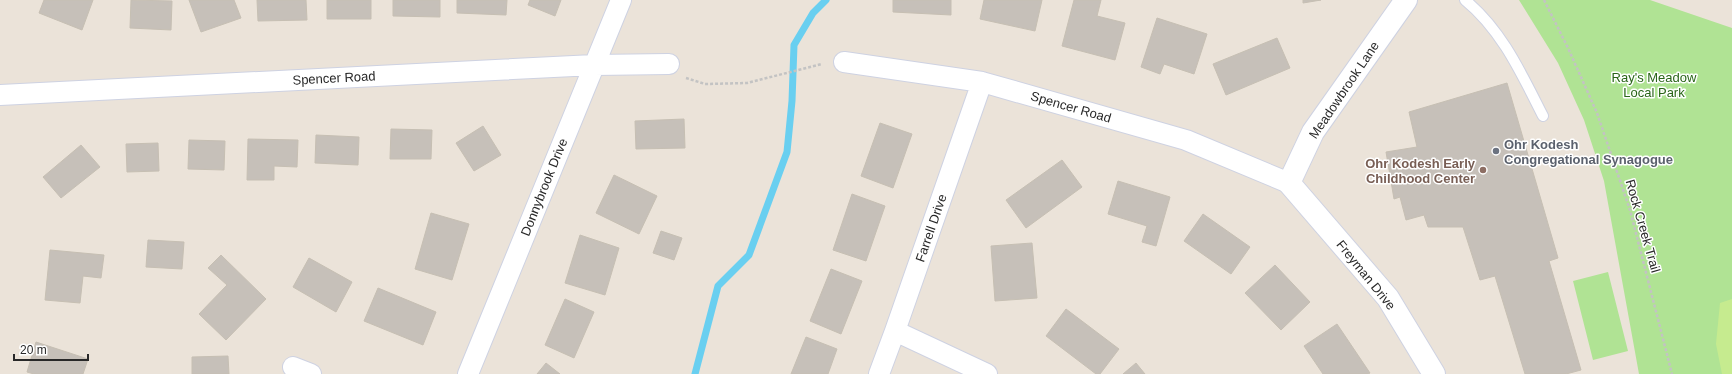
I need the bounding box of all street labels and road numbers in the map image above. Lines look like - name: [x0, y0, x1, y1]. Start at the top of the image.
- street label: Meadowbrook Lane: [1306, 38, 1382, 142]
- street label: Spencer Road: [292, 68, 376, 88]
- street label: Spencer Road: [1029, 88, 1113, 126]
- street label: Donnybrook Drive: [518, 136, 570, 238]
- street label: Rock Creek Trail: [1623, 178, 1663, 274]
- street label: Farrell Drive: [912, 192, 950, 264]
- street label: Freyman Drive: [1333, 237, 1399, 313]

